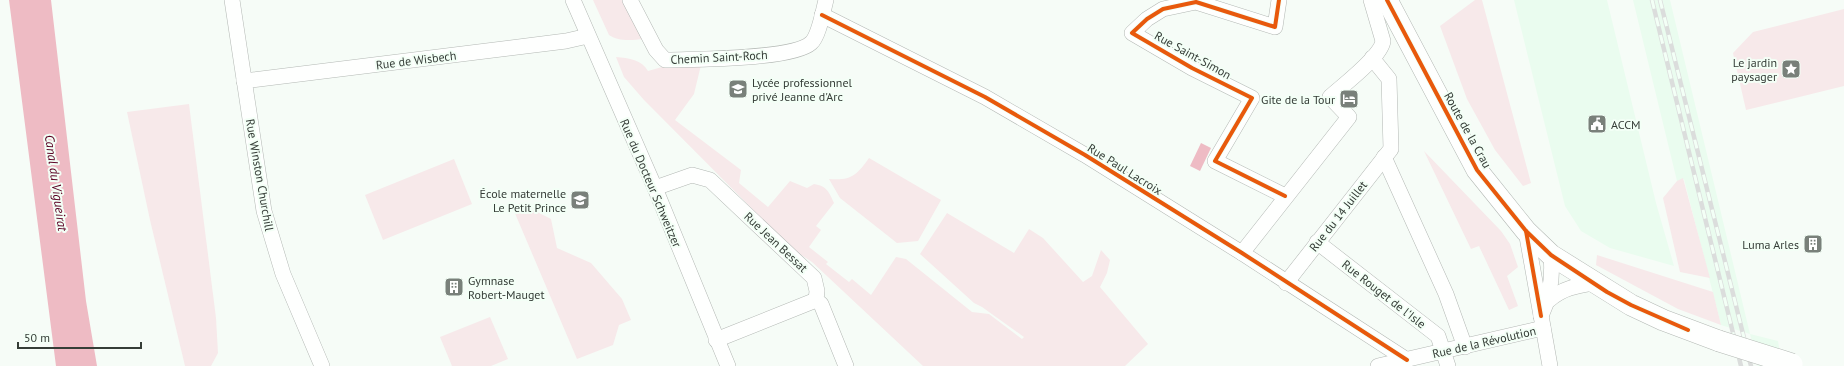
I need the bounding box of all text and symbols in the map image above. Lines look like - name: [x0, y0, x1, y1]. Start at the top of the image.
- street label: Rue Saint-Simon: [1152, 28, 1234, 82]
- street label: Chemin Saint-Roch: [670, 47, 768, 67]
- street label: Rue de Wisbech: [375, 48, 457, 72]
- place label: Le jardin paysager: [1731, 55, 1777, 84]
- place icon: Le jardin paysager: [1780, 58, 1802, 80]
- place label: Lycée professionnel privé Jeanne d'Arc: [752, 75, 853, 104]
- school or university icon: Lycée professionnel privé Jeanne d'Arc: [727, 78, 749, 100]
- hotel icon: Gite de la Tour: [1338, 88, 1360, 110]
- street label: Route de la Crau: [1441, 90, 1495, 170]
- place label: Gite de la Tour: [1261, 92, 1335, 107]
- public building icon: ACCM: [1586, 113, 1608, 135]
- street label: Rue du Docteur Schweitzer: [617, 116, 685, 250]
- place label: ACCM: [1611, 117, 1641, 132]
- street label: Rue Winston Churchill: [243, 118, 277, 233]
- water label: Canal du Vigueirat: [41, 134, 71, 233]
- street label: Rue Paul Lacroix: [1085, 140, 1165, 198]
- street label: Rue du 14 Juillet: [1306, 178, 1370, 254]
- place label: École maternelle Le Petit Prince: [480, 186, 566, 215]
- school or university icon: École maternelle Le Petit Prince: [569, 189, 591, 211]
- street label: Rue Jean Bessat: [741, 209, 811, 275]
- building icon: Luma Arles: [1802, 233, 1824, 255]
- place label: Luma Arles: [1742, 237, 1799, 252]
- street label: Rue Rouget de l'Isle: [1339, 257, 1429, 331]
- place label: Gymnase Robert-Mauget: [468, 273, 545, 302]
- building icon: Gymnase Robert-Mauget: [443, 276, 465, 298]
- street label: Rue de la Révolution: [1431, 323, 1537, 361]
- scale bar: [18, 324, 141, 350]
- text: 50 m: [24, 330, 50, 345]

